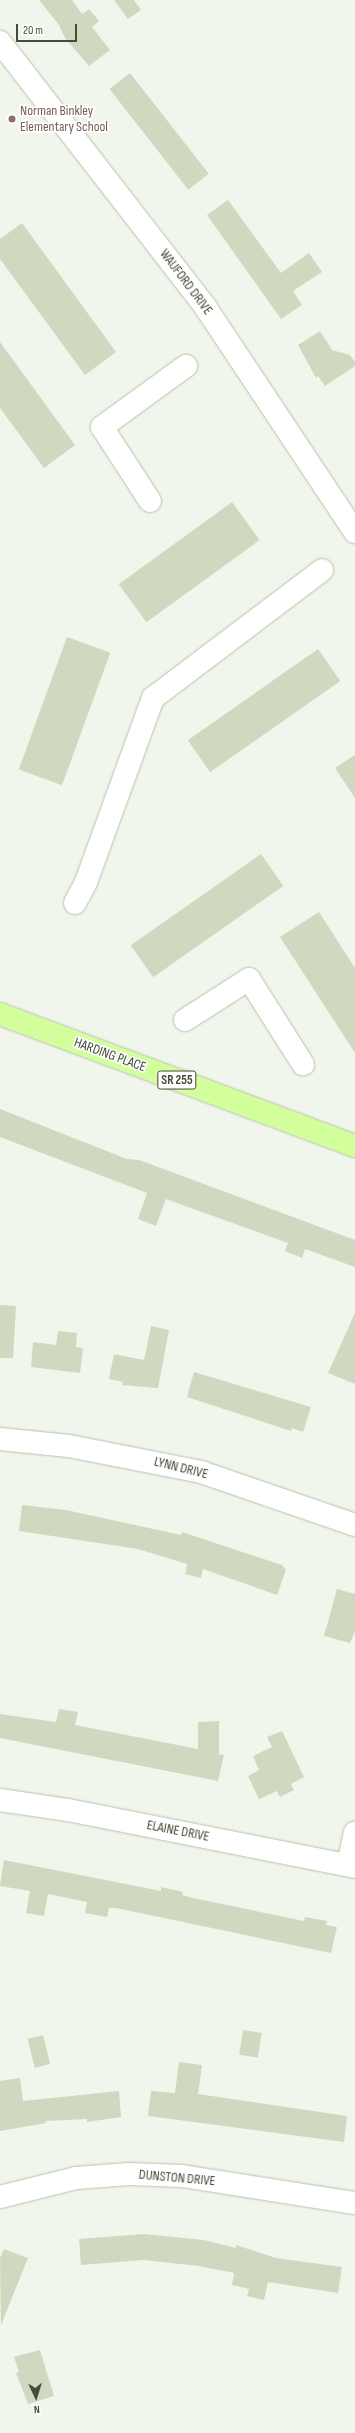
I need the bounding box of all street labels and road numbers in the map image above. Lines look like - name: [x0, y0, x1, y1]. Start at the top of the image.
- street label: WAUFORD DRIVE: [156, 246, 216, 318]
- street label: HARDING PLACE: [72, 1034, 148, 1076]
- road number: SR 255: [157, 1069, 197, 1091]
- street label: LYNN DRIVE: [152, 1453, 210, 1483]
- street label: ELAINE DRIVE: [145, 1817, 211, 1845]
- street label: DUNSTON DRIVE: [138, 2166, 216, 2190]

